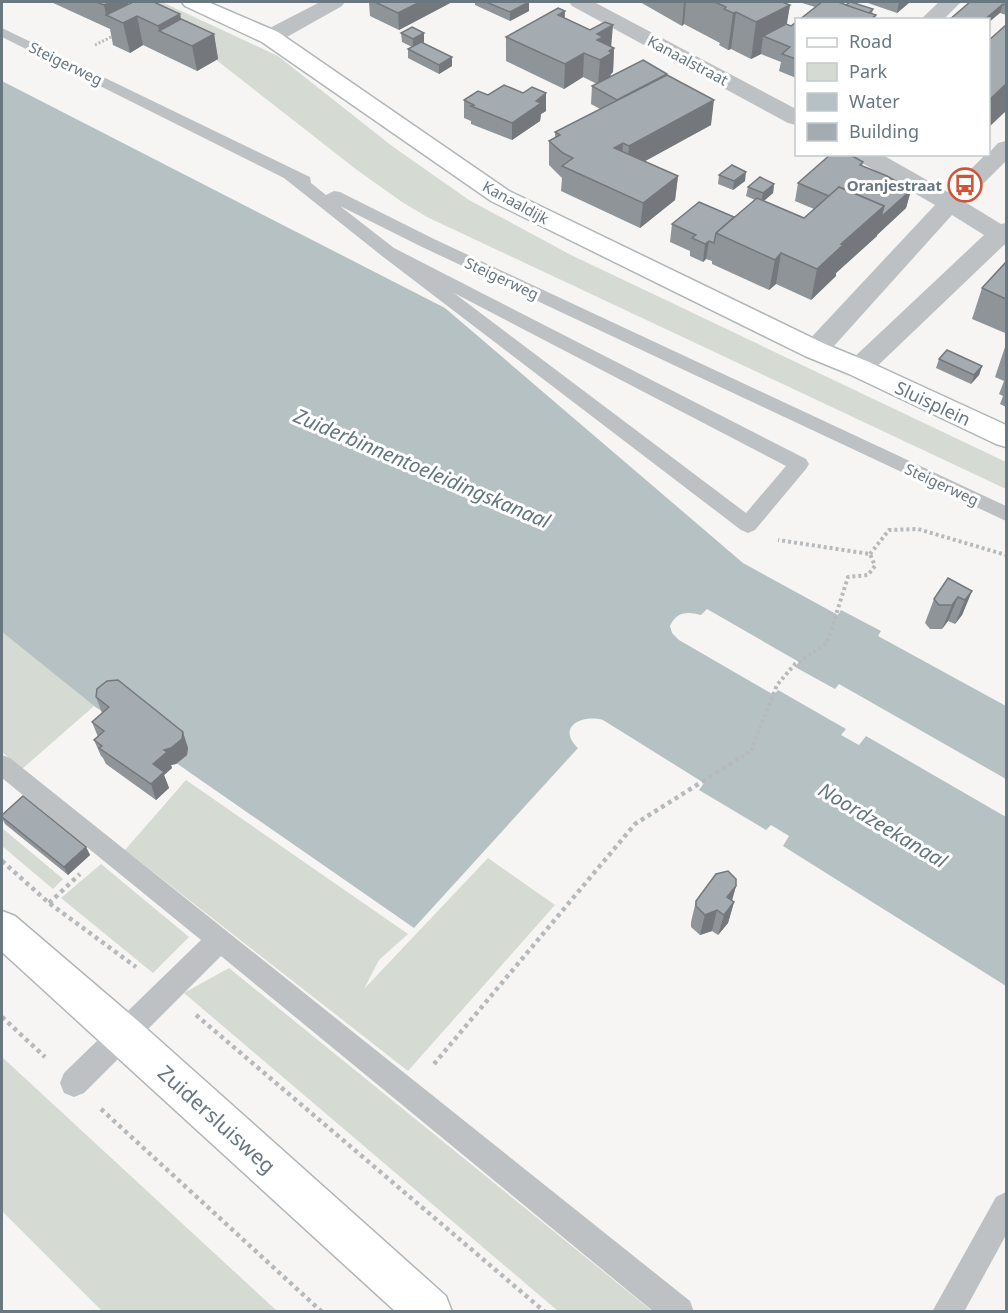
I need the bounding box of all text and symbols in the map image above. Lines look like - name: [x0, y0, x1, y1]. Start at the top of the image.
- legend: [795, 18, 990, 156]
- text: Road: [849, 29, 892, 53]
- street label: Kanaalstraat: [644, 30, 732, 90]
- street label: Steigerweg: [26, 37, 106, 89]
- text: Park: [849, 59, 887, 83]
- text: Water: [849, 89, 900, 113]
- text: Building: [849, 119, 919, 143]
- bus stop icon: Oranjestraat: [947, 167, 983, 203]
- place label: Oranjestraat: [847, 175, 942, 195]
- street label: Kanaaldijk: [479, 176, 553, 228]
- street label: Steigerweg: [462, 252, 542, 304]
- street label: Sluisplein: [891, 375, 975, 431]
- water label: Zuiderbinnentoeleidingskanaal: [289, 401, 555, 535]
- street label: Steigerweg: [902, 458, 982, 510]
- water label: Noordzeekanaal: [814, 776, 953, 874]
- street label: Zuidersluisweg: [152, 1059, 282, 1179]

